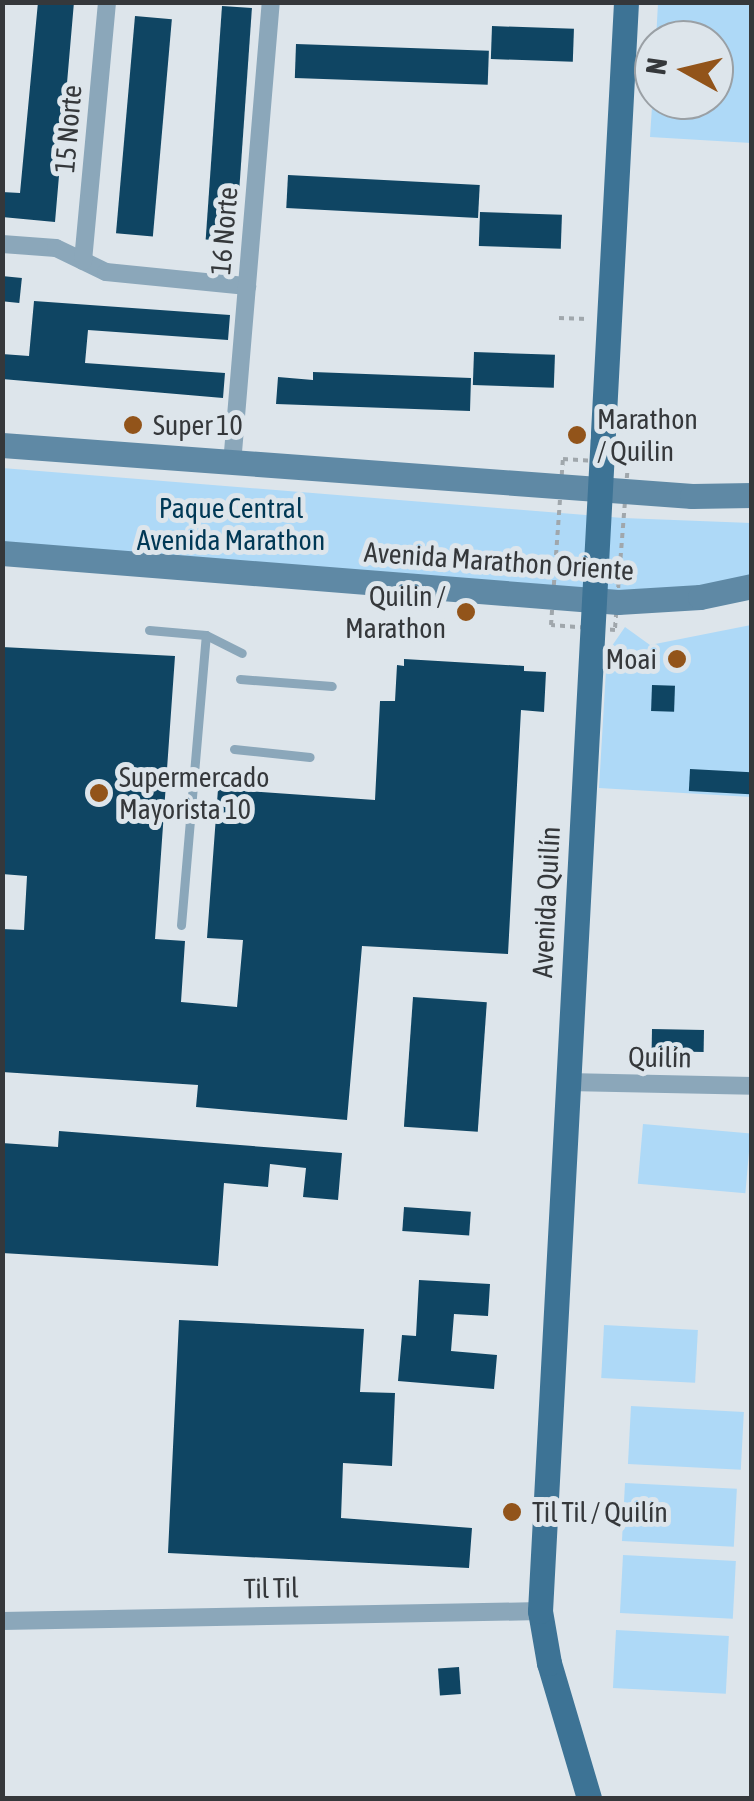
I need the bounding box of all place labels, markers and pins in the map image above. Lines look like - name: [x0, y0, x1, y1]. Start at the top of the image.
- place label: Marathon / Quilin: [597, 402, 698, 468]
- place label: Super 10: [153, 408, 243, 442]
- marker: Super 10: [122, 414, 144, 436]
- marker: Marathon / Quilin: [566, 424, 588, 446]
- place label: Quilin / Marathon: [345, 579, 446, 645]
- marker: Quilin / Marathon: [455, 601, 477, 623]
- place label: Moai: [606, 642, 657, 676]
- marker: Moai: [666, 648, 688, 670]
- place label: Supermercado Mayorista 10: [119, 760, 269, 826]
- marker: Supermercado Mayorista 10: [88, 782, 110, 804]
- place label: Til Til / Quilín: [532, 1495, 668, 1529]
- marker: Til Til / Quilín: [501, 1501, 523, 1523]

